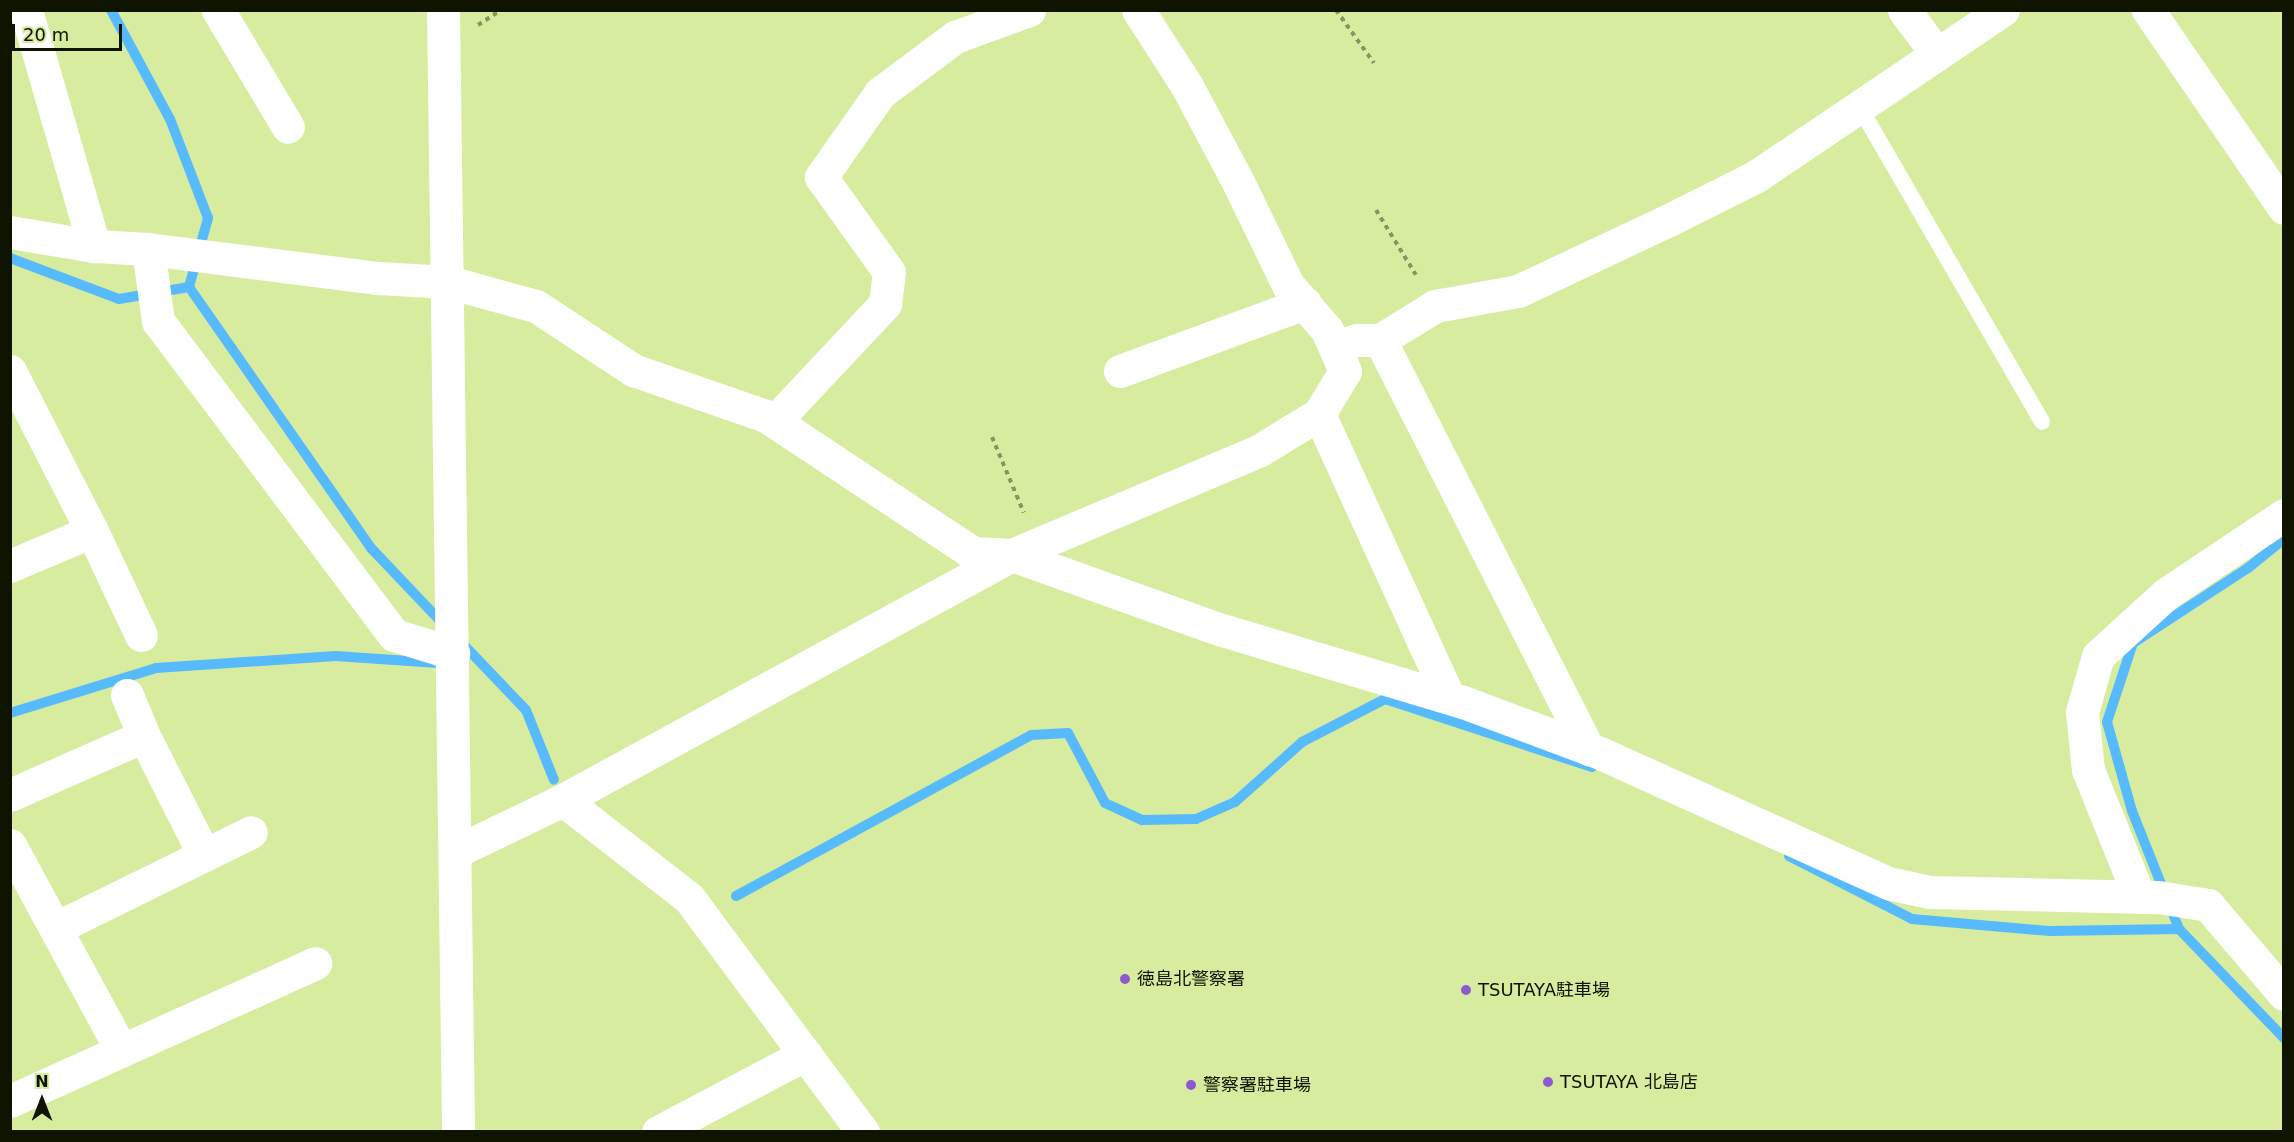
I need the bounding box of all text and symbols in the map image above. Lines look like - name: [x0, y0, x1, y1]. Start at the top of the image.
- scale bar: [15, 12, 124, 50]
- text: 20 m: [23, 24, 69, 45]
- place label: 徳島北警察署: [1137, 968, 1245, 990]
- marker: 徳島北警察署: [1118, 972, 1132, 986]
- place label: TSUTAYA駐車場: [1478, 979, 1610, 1001]
- marker: TSUTAYA駐車場: [1459, 983, 1473, 997]
- north arrow: [12, 1070, 72, 1130]
- place label: TSUTAYA 北島店: [1560, 1071, 1698, 1093]
- text: N: [35, 1072, 49, 1091]
- place label: 警察署駐車場: [1203, 1074, 1311, 1096]
- marker: TSUTAYA 北島店: [1541, 1075, 1555, 1089]
- marker: 警察署駐車場: [1184, 1078, 1198, 1092]

